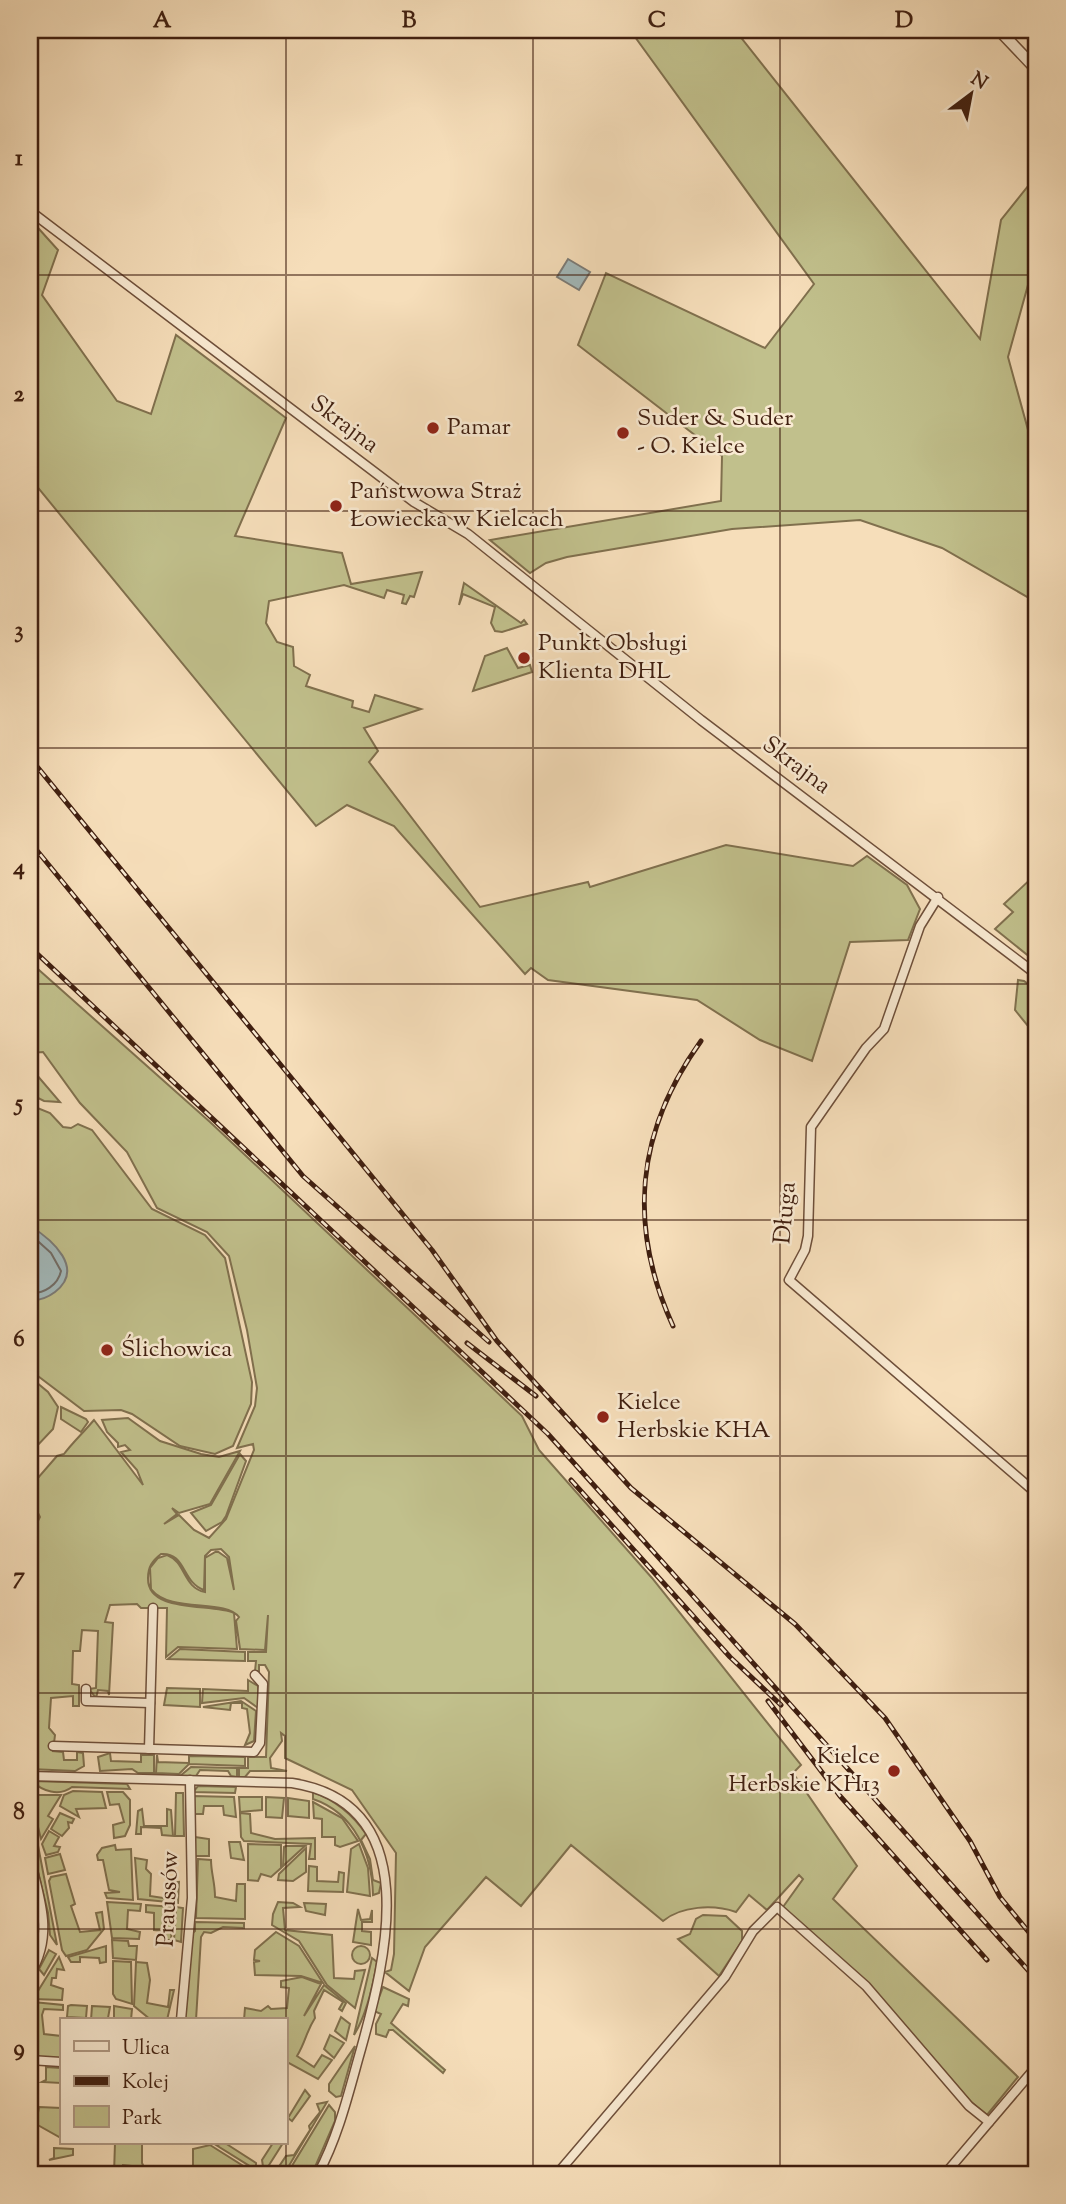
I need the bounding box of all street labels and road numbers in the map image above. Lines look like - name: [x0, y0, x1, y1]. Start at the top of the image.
- street label: Skrajna: [302, 388, 386, 462]
- street label: Skrajna: [754, 729, 838, 803]
- street label: Długa: [766, 1180, 806, 1246]
- street label: Praussów: [150, 1850, 188, 1948]

